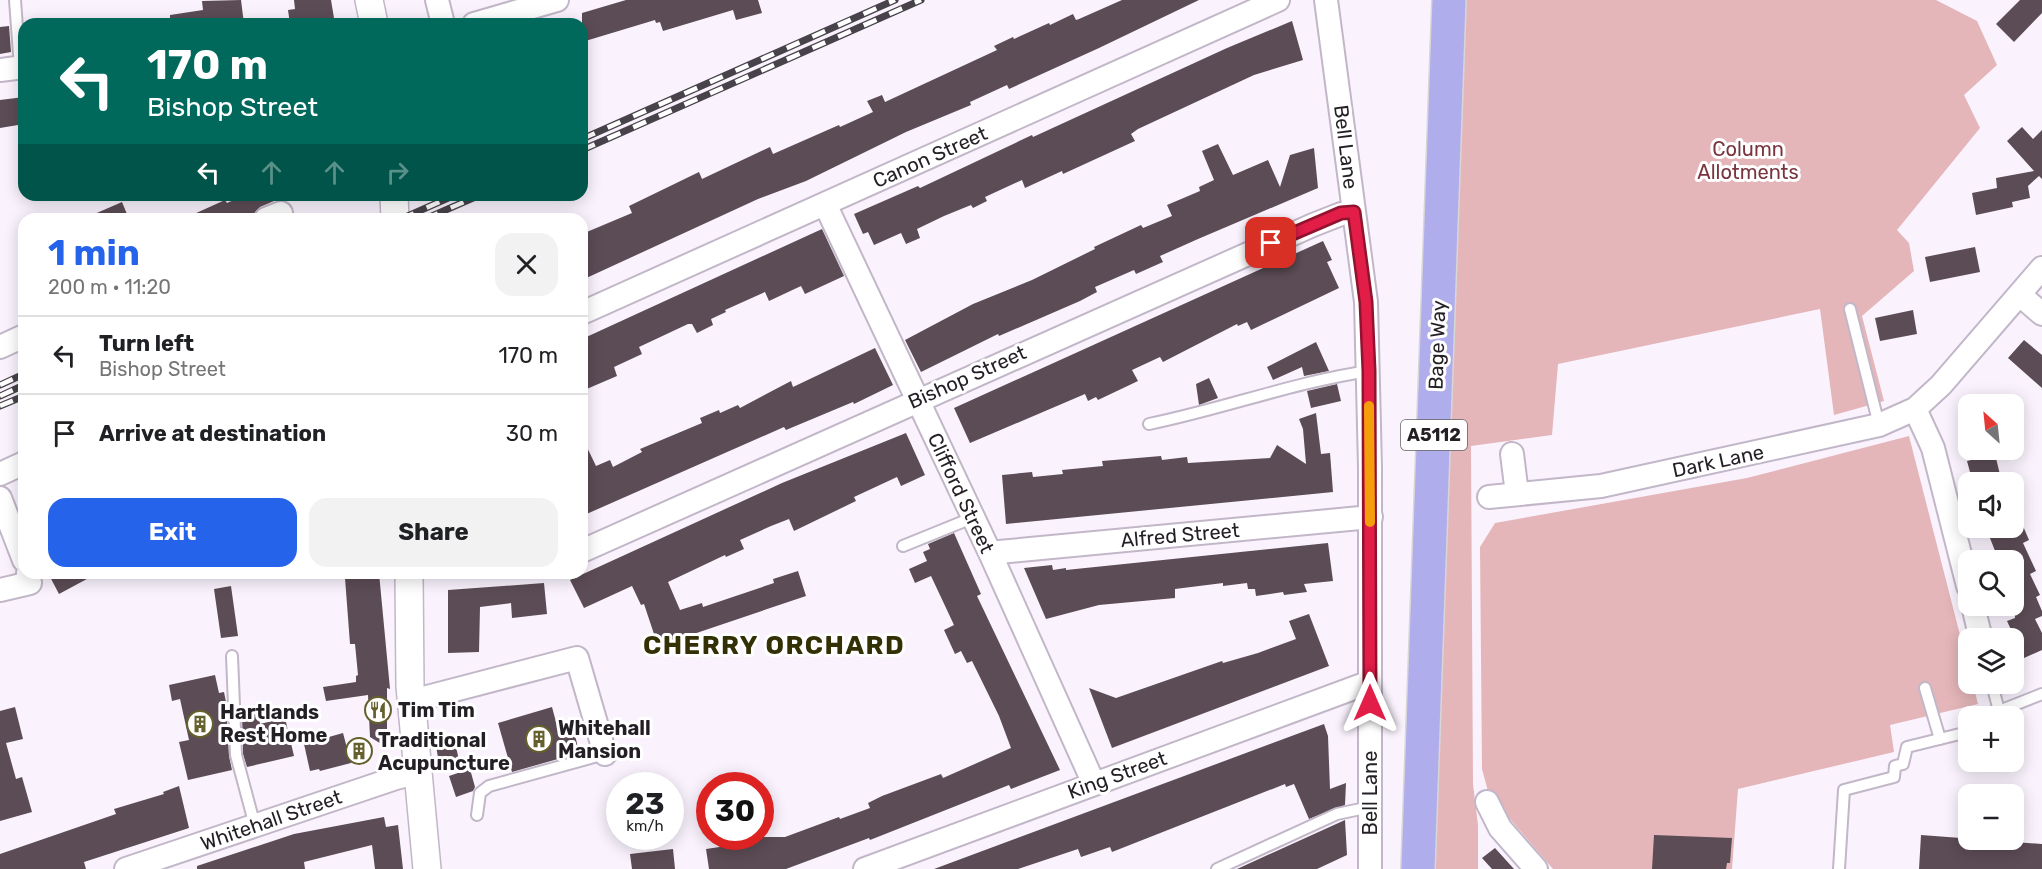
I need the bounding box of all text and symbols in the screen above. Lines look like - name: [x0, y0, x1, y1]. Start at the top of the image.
- text: 170 m: [147, 40, 268, 90]
- icon: left: [48, 42, 126, 120]
- text: Bishop Street: [147, 91, 318, 123]
- street label: Bell Lane: [1329, 103, 1363, 191]
- street label: Canon Street: [869, 121, 991, 193]
- park label: Column Allotments: [1697, 137, 1799, 184]
- icon: left: [192, 156, 225, 189]
- icon: ahead: [255, 156, 288, 189]
- icon: ahead: [318, 156, 351, 189]
- icon: right: [381, 156, 414, 189]
- pin: [1245, 217, 1296, 268]
- icon: arrive: [1254, 226, 1287, 259]
- text: 1 min: [48, 231, 140, 274]
- button: close: [495, 233, 558, 296]
- text: 200 m · 11:20: [48, 275, 171, 299]
- street label: Bage Way: [1423, 300, 1451, 390]
- text: Turn left: [99, 330, 194, 357]
- icon: left: [48, 339, 81, 372]
- street label: Bishop Street: [904, 340, 1030, 414]
- text: 170 m: [498, 342, 558, 369]
- text: Bishop Street: [99, 357, 226, 381]
- north arrow: [1958, 394, 2024, 460]
- map controls: [1958, 394, 2024, 850]
- icon: arrive: [48, 417, 81, 450]
- text: Arrive at destination: [99, 420, 326, 447]
- text: 30 m: [506, 420, 558, 447]
- road number: A5112: [1401, 420, 1467, 450]
- street label: Clifford Street: [923, 429, 999, 557]
- street label: Dark Lane: [1670, 440, 1766, 482]
- button: sound: [1958, 472, 2024, 538]
- button: Exit: [48, 498, 297, 567]
- button: Share: [309, 498, 558, 567]
- street label: Alfred Street: [1120, 518, 1241, 552]
- button: search: [1958, 550, 2024, 616]
- button: layers: [1958, 628, 2024, 694]
- district label: CHERRY ORCHARD: [643, 630, 905, 661]
- position arrow: [1338, 671, 1402, 735]
- restaurant icon: Tim Tim: [363, 695, 393, 725]
- place label: Tim Tim: [398, 698, 475, 722]
- place label: Hartlands Rest Home: [220, 700, 328, 747]
- button: +: [1958, 706, 2024, 772]
- building icon: Hartlands Rest Home: [185, 709, 215, 739]
- place label: Whitehall Mansion: [558, 716, 651, 763]
- building icon: Whitehall Mansion: [524, 724, 554, 754]
- place label: Traditional Acupuncture: [378, 728, 510, 775]
- building icon: Traditional Acupuncture: [344, 736, 374, 766]
- street label: King Street: [1064, 746, 1170, 804]
- street label: Bell Lane: [1358, 751, 1382, 835]
- speed limit sign: 30: [696, 772, 774, 850]
- button: −: [1958, 784, 2024, 850]
- street label: Whitehall Street: [197, 785, 345, 855]
- text: 23: [625, 786, 665, 822]
- text: km/h: [626, 817, 664, 835]

